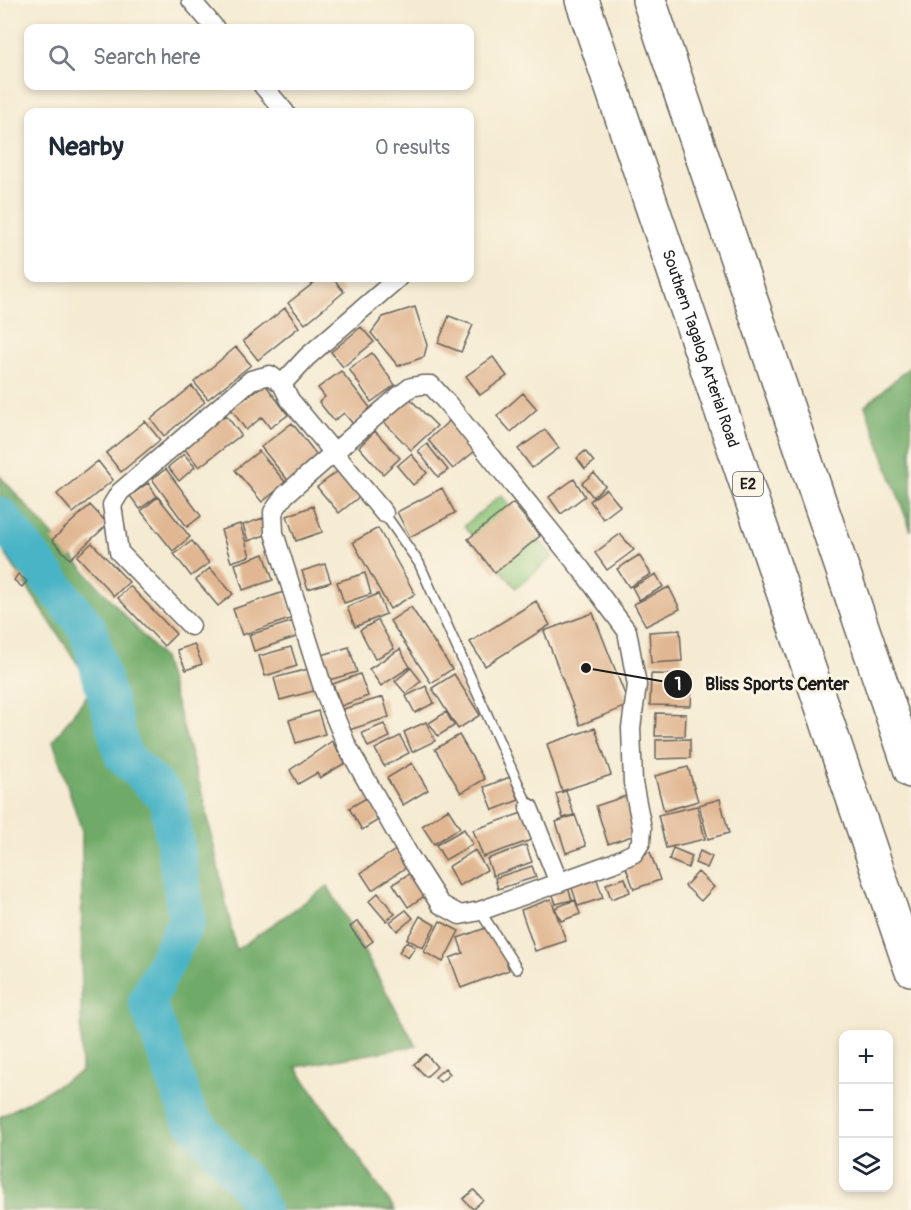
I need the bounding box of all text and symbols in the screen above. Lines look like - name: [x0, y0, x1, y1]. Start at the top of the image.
- search box: [24, 24, 474, 90]
- icon: search: [45, 41, 78, 74]
- text: Search here: [93, 43, 200, 71]
- text: Nearby: [48, 131, 124, 163]
- text: 0 results: [375, 135, 450, 160]
- street label: Southern Tagalog Arterial Road: [657, 247, 743, 450]
- road number: E2: [733, 472, 763, 496]
- callout: Bliss Sports Center: [663, 666, 861, 702]
- text: 1: [674, 673, 682, 696]
- text: Bliss Sports Center: [705, 673, 850, 696]
- map controls: [839, 1030, 893, 1192]
- button: +: [839, 1030, 893, 1084]
- button: −: [839, 1084, 893, 1138]
- button: layers: [839, 1138, 893, 1192]

